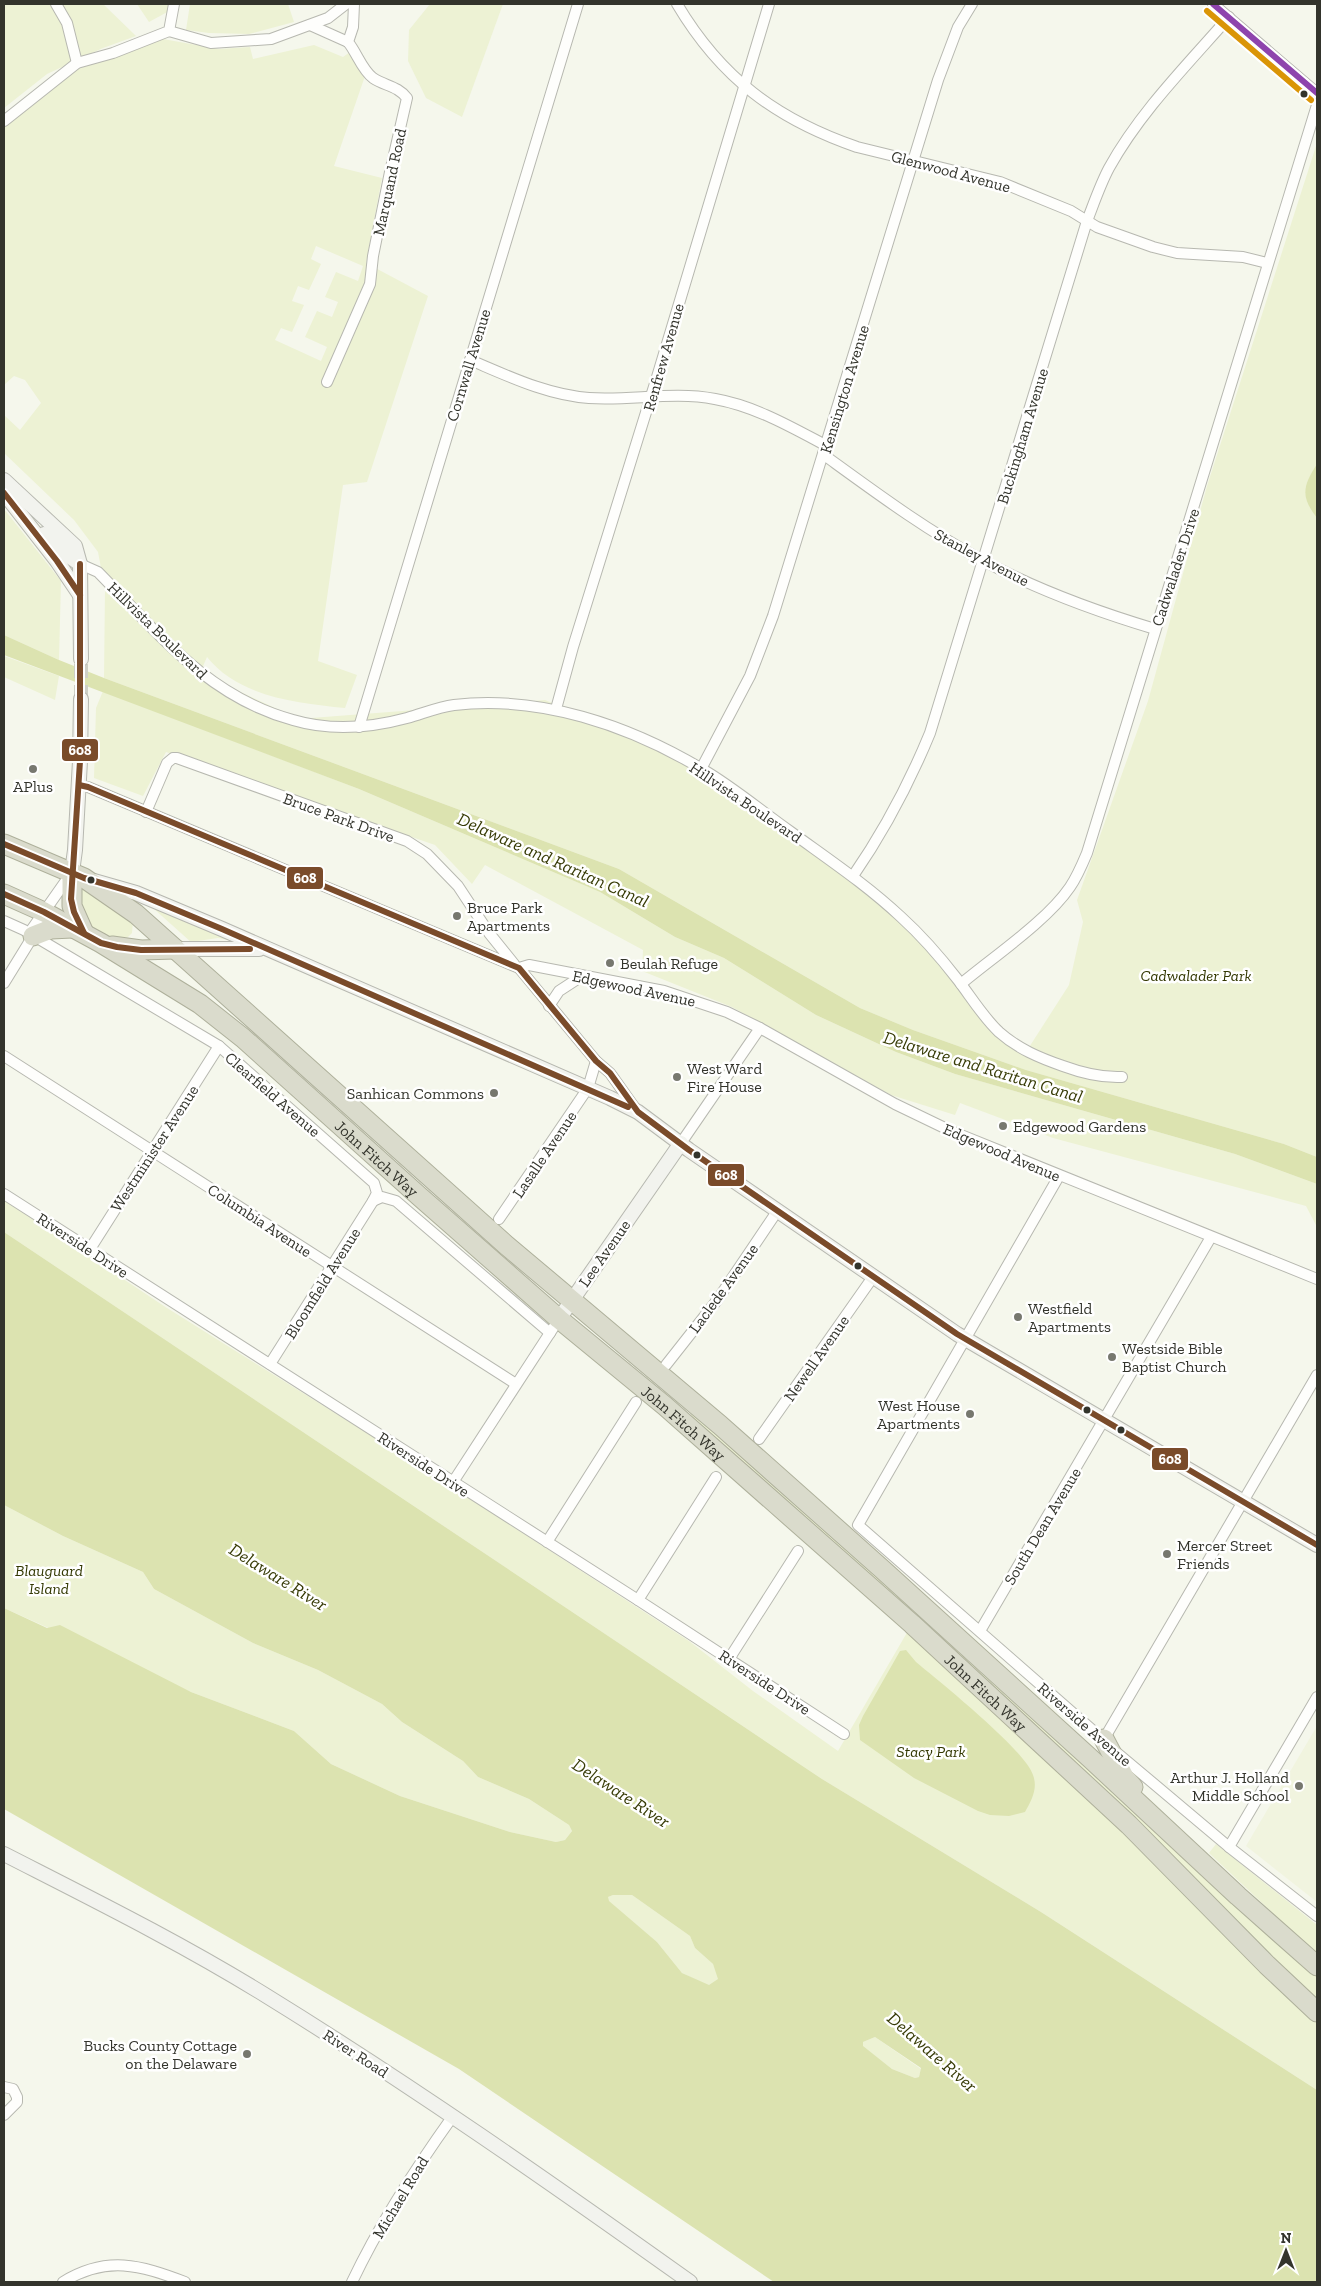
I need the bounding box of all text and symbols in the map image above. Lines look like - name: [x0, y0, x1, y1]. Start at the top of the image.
- unlabelled marker: [1299, 89, 1309, 99]
- street label: Marquand Road: [369, 126, 410, 238]
- street label: Glenwood Avenue: [889, 146, 1013, 197]
- street label: Renfrew Avenue: [639, 301, 688, 413]
- street label: Cornwall Avenue: [442, 307, 495, 424]
- street label: Kensington Avenue: [816, 323, 873, 456]
- street label: Buckingham Avenue: [993, 366, 1052, 506]
- street label: Cadwalader Drive: [1147, 506, 1203, 628]
- street label: Stanley Avenue: [931, 525, 1032, 590]
- street label: Hillvista Boulevard: [104, 578, 212, 683]
- line badge: 608: [61, 738, 99, 762]
- text: 608: [68, 742, 92, 759]
- street label: Hillvista Boulevard: [686, 758, 806, 847]
- marker: APlus: [27, 763, 39, 775]
- place label: APlus: [13, 777, 53, 796]
- street label: Bruce Park Drive: [281, 789, 397, 846]
- water label: Delaware and Raritan Canal: [454, 808, 652, 912]
- line badge: 608: [286, 866, 324, 890]
- text: 608: [293, 870, 317, 887]
- unlabelled marker: [86, 875, 96, 885]
- place label: Bruce Park Apartments: [467, 898, 550, 935]
- marker: Bruce Park Apartments: [451, 910, 463, 922]
- place label: Beulah Refuge: [620, 954, 718, 973]
- marker: Beulah Refuge: [604, 957, 616, 969]
- street label: Edgewood Avenue: [571, 966, 697, 1011]
- park label: Cadwalader Park: [1140, 966, 1252, 985]
- water label: Delaware and Raritan Canal: [881, 1026, 1085, 1108]
- street label: Clearfield Avenue: [221, 1048, 324, 1141]
- place label: West Ward Fire House: [687, 1059, 762, 1096]
- marker: West Ward Fire House: [671, 1071, 683, 1083]
- street label: Westminister Avenue: [106, 1081, 203, 1215]
- place label: Sanhican Commons: [347, 1084, 484, 1103]
- marker: Sanhican Commons: [488, 1087, 500, 1099]
- street label: Lasalle Avenue: [508, 1107, 581, 1201]
- street label: John Fitch Way: [331, 1116, 423, 1202]
- place label: Edgewood Gardens: [1013, 1117, 1146, 1136]
- street label: Edgewood Avenue: [940, 1119, 1063, 1186]
- marker: Edgewood Gardens: [997, 1120, 1009, 1132]
- unlabelled marker: [692, 1150, 702, 1160]
- line badge: 608: [707, 1163, 745, 1187]
- text: 608: [714, 1167, 738, 1184]
- street label: Columbia Avenue: [204, 1180, 315, 1261]
- street label: Riverside Drive: [33, 1209, 132, 1282]
- street label: Lee Avenue: [574, 1216, 634, 1291]
- street label: Bloomfield Avenue: [281, 1224, 364, 1342]
- street label: Laclede Avenue: [685, 1240, 762, 1337]
- unlabelled marker: [853, 1261, 863, 1271]
- place label: Westfield Apartments: [1028, 1299, 1111, 1336]
- marker: Westfield Apartments: [1012, 1311, 1024, 1323]
- street label: Newell Avenue: [780, 1312, 853, 1405]
- place label: Westside Bible Baptist Church: [1122, 1339, 1227, 1376]
- marker: Westside Bible Baptist Church: [1106, 1351, 1118, 1363]
- street label: John Fitch Way: [637, 1382, 730, 1466]
- place label: West House Apartments: [877, 1396, 960, 1433]
- unlabelled marker: [1082, 1405, 1092, 1415]
- marker: West House Apartments: [964, 1408, 976, 1420]
- unlabelled marker: [1116, 1425, 1126, 1435]
- street label: Riverside Drive: [374, 1428, 473, 1501]
- line badge: 608: [1151, 1447, 1189, 1471]
- text: 608: [1158, 1451, 1182, 1468]
- street label: South Dean Avenue: [1000, 1464, 1085, 1588]
- place label: Mercer Street Friends: [1177, 1536, 1272, 1573]
- water label: Delaware River: [225, 1538, 332, 1616]
- marker: Mercer Street Friends: [1161, 1548, 1173, 1560]
- park label: Blauguard Island: [15, 1561, 83, 1598]
- street label: Riverside Drive: [715, 1646, 814, 1719]
- street label: John Fitch Way: [940, 1650, 1031, 1736]
- street label: Riverside Avenue: [1034, 1679, 1135, 1770]
- park label: Stacy Park: [896, 1742, 966, 1761]
- water label: Delaware River: [568, 1754, 674, 1833]
- place label: Arthur J. Holland Middle School: [1170, 1768, 1289, 1805]
- marker: Arthur J. Holland Middle School: [1293, 1780, 1305, 1792]
- water label: Delaware River: [883, 2007, 982, 2097]
- street label: River Road: [320, 2025, 392, 2082]
- place label: Bucks County Cottage on the Delaware: [84, 2036, 237, 2073]
- marker: Bucks County Cottage on the Delaware: [241, 2048, 253, 2060]
- street label: Michael Road: [368, 2153, 432, 2242]
- north arrow: [1261, 2226, 1311, 2276]
- text: N: [1281, 2230, 1292, 2247]

